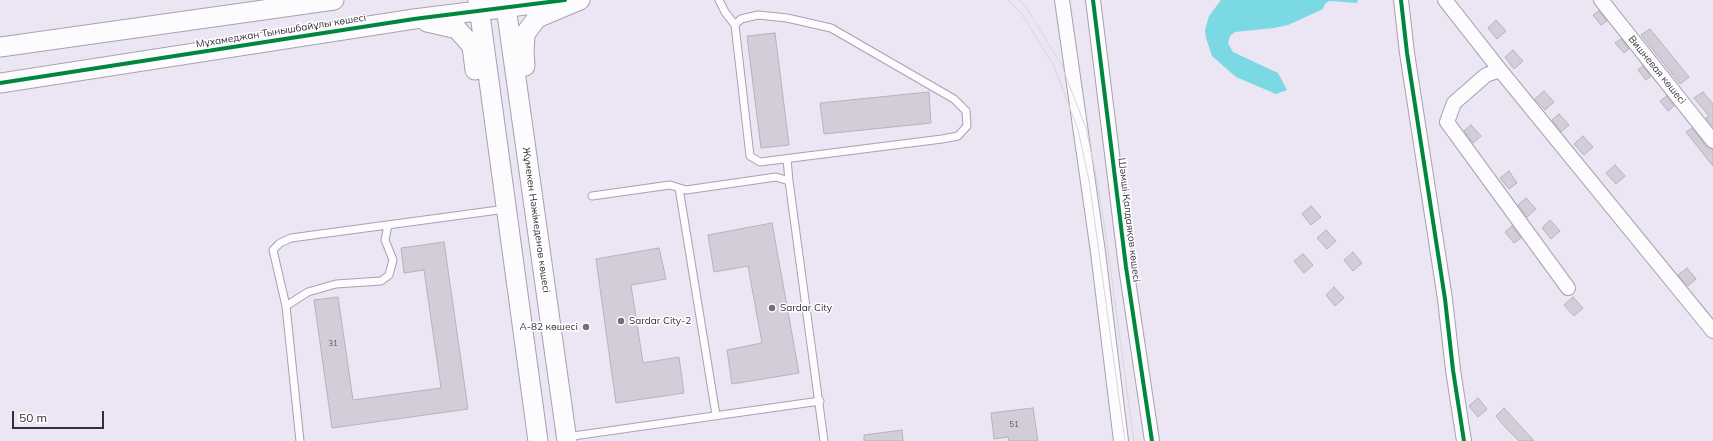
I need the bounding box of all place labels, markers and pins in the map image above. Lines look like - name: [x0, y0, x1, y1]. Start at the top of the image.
- place label: Sardar City: [780, 302, 832, 314]
- marker: Sardar City: [767, 303, 777, 313]
- place label: Sardar City-2: [629, 315, 691, 327]
- marker: Sardar City-2: [616, 316, 626, 326]
- place label: A-82 көшесі: [520, 321, 578, 333]
- marker: A-82 көшесі: [581, 322, 591, 332]

